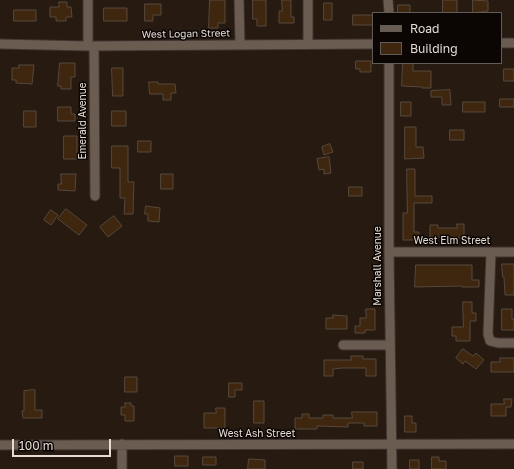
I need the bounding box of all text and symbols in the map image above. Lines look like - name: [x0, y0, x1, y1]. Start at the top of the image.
- legend: [372, 12, 502, 64]
- text: Road: [410, 21, 439, 36]
- street label: West Logan Street: [142, 27, 230, 41]
- text: Building: [410, 41, 458, 56]
- street label: Emerald Avenue: [77, 82, 89, 160]
- street label: Marshall Avenue: [372, 226, 384, 306]
- street label: West Elm Street: [413, 235, 491, 247]
- street label: West Ash Street: [219, 428, 295, 440]
- scale bar: [14, 431, 113, 457]
- text: 100 m: [19, 438, 53, 453]

